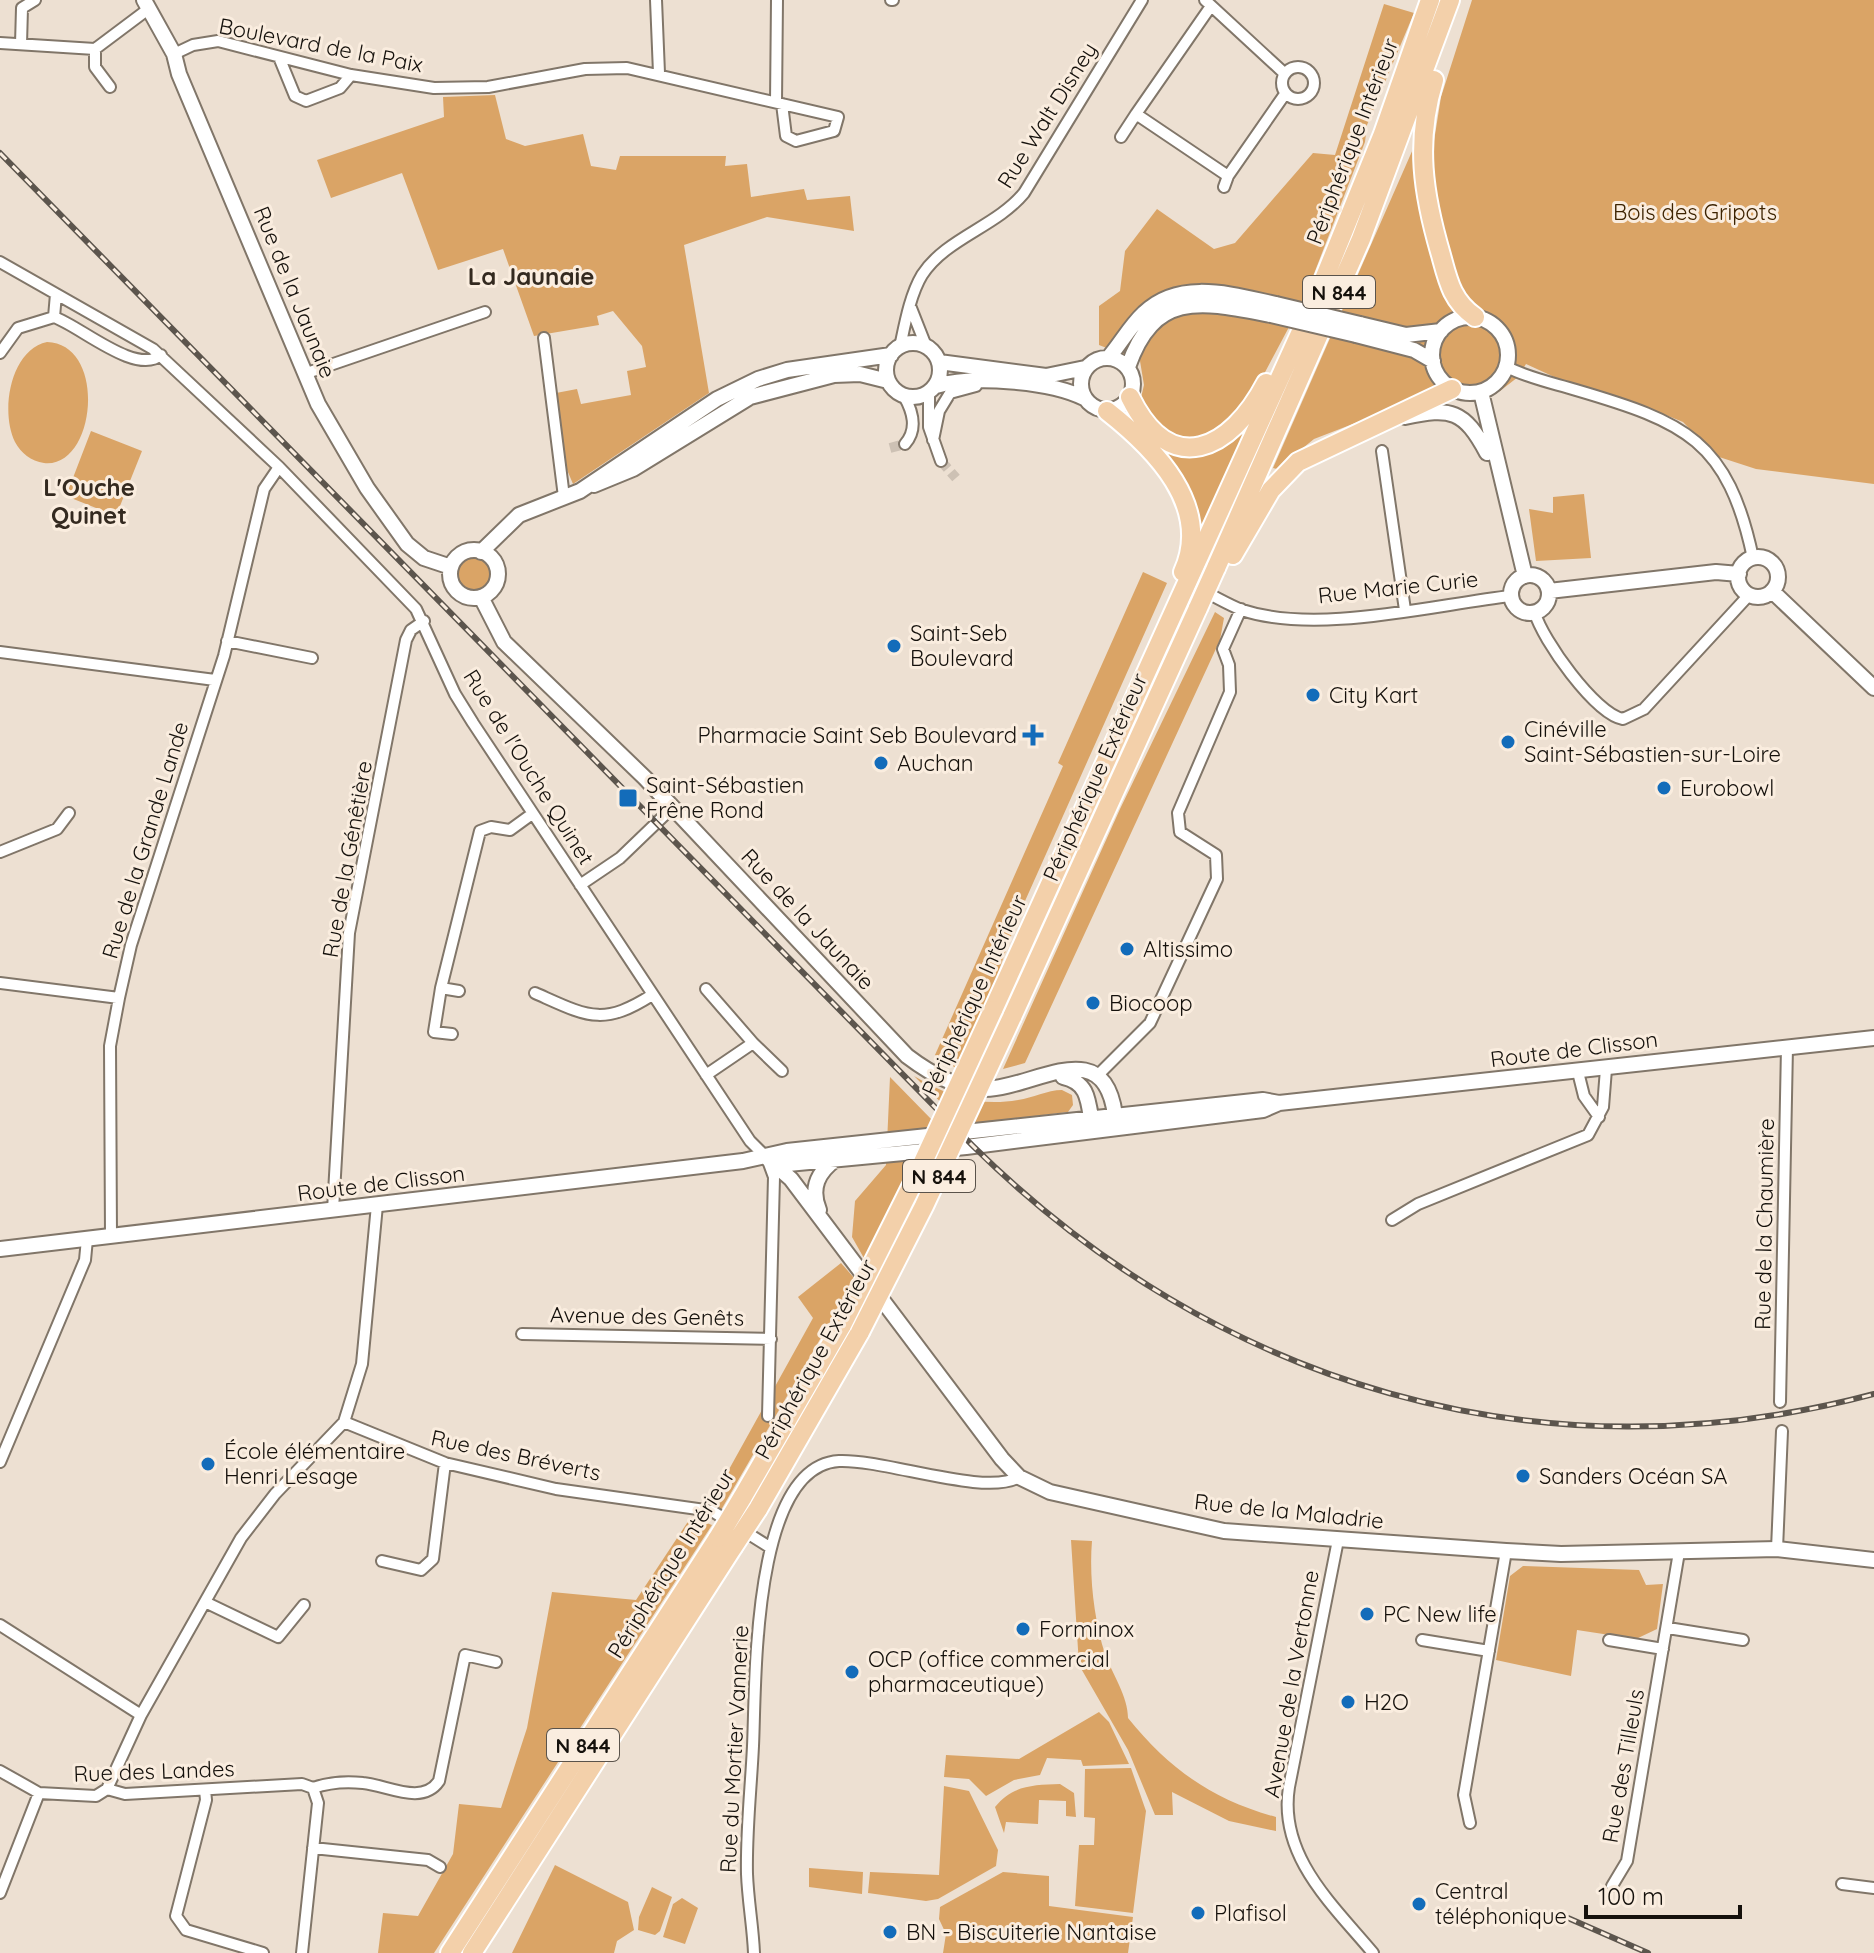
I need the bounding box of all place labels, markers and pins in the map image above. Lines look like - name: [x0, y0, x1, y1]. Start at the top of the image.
- place label: Saint-Seb Boulevard: [910, 619, 1014, 672]
- marker: Saint-Seb Boulevard: [885, 637, 903, 655]
- place label: City Kart: [1329, 681, 1418, 709]
- marker: City Kart: [1304, 686, 1322, 704]
- place label: Cinéville Saint-Sébastien-sur-Loire: [1524, 715, 1781, 768]
- place label: Pharmacie Saint Seb Boulevard: [697, 721, 1017, 749]
- marker: Pharmacie Saint Seb Boulevard: [1024, 726, 1042, 744]
- marker: Cinéville Saint-Sébastien-sur-Loire: [1499, 733, 1517, 751]
- place label: Auchan: [897, 749, 973, 777]
- marker: Auchan: [872, 754, 890, 772]
- place label: Saint-Sébastien Frêne Rond: [646, 771, 804, 824]
- place label: Eurobowl: [1680, 774, 1774, 802]
- marker: Eurobowl: [1655, 779, 1673, 797]
- marker: Saint-Sébastien Frêne Rond: [617, 787, 639, 809]
- place label: Altissimo: [1143, 935, 1233, 963]
- marker: Altissimo: [1118, 940, 1136, 958]
- place label: Biocoop: [1109, 989, 1193, 1017]
- marker: Biocoop: [1084, 994, 1102, 1012]
- place label: École élémentaire Henri Lesage: [224, 1437, 405, 1490]
- marker: École élémentaire Henri Lesage: [199, 1455, 217, 1473]
- place label: Sanders Océan SA: [1539, 1462, 1728, 1490]
- marker: Sanders Océan SA: [1514, 1467, 1532, 1485]
- place label: PC New life: [1383, 1600, 1497, 1628]
- marker: PC New life: [1358, 1605, 1376, 1623]
- place label: Forminox: [1039, 1615, 1134, 1643]
- marker: Forminox: [1014, 1620, 1032, 1638]
- place label: OCP (office commercial pharmaceutique): [868, 1645, 1110, 1698]
- marker: OCP (office commercial pharmaceutique): [843, 1663, 861, 1681]
- place label: H2O: [1364, 1688, 1409, 1716]
- marker: H2O: [1339, 1693, 1357, 1711]
- place label: Central téléphonique: [1435, 1877, 1567, 1930]
- marker: Central téléphonique: [1410, 1895, 1428, 1913]
- place label: Plafisol: [1214, 1899, 1287, 1927]
- marker: Plafisol: [1189, 1904, 1207, 1922]
- place label: BN - Biscuiterie Nantaise: [906, 1918, 1157, 1946]
- marker: BN - Biscuiterie Nantaise: [881, 1923, 899, 1941]

